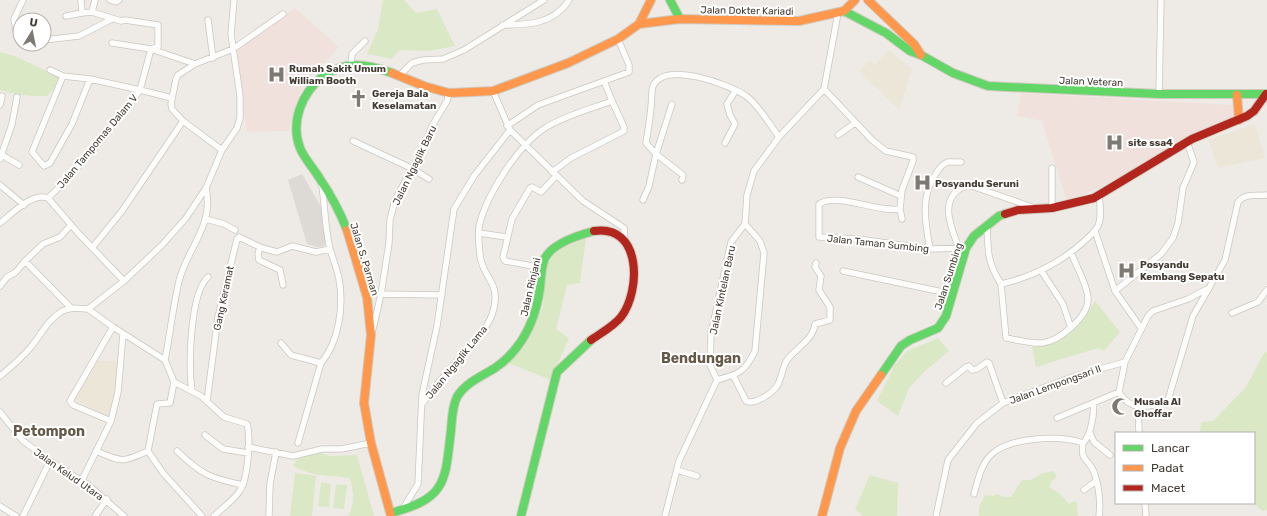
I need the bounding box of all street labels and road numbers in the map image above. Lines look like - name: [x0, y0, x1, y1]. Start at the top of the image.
- street label: Jalan Dokter Kariadi: [700, 4, 794, 18]
- street label: Jalan Veteran: [1059, 75, 1123, 89]
- street label: Jalan Tampomas Dalam V: [55, 92, 141, 191]
- street label: Jalan Ngaglik Baru: [390, 124, 439, 207]
- street label: Jalan S. Parman: [347, 221, 381, 297]
- street label: Jalan Taman Sumbing: [826, 233, 930, 255]
- street label: Jalan Sumbing: [932, 241, 965, 311]
- street label: Jalan Kintelan Baru: [708, 245, 738, 336]
- street label: Jalan Rinjani: [518, 257, 544, 318]
- street label: Gang Keramat: [211, 265, 237, 332]
- street label: Jalan Ngaglik Lama: [424, 324, 490, 402]
- street label: Jalan Lempongsari II: [1008, 363, 1103, 407]
- street label: Jalan Kelud Utara: [31, 446, 106, 503]

